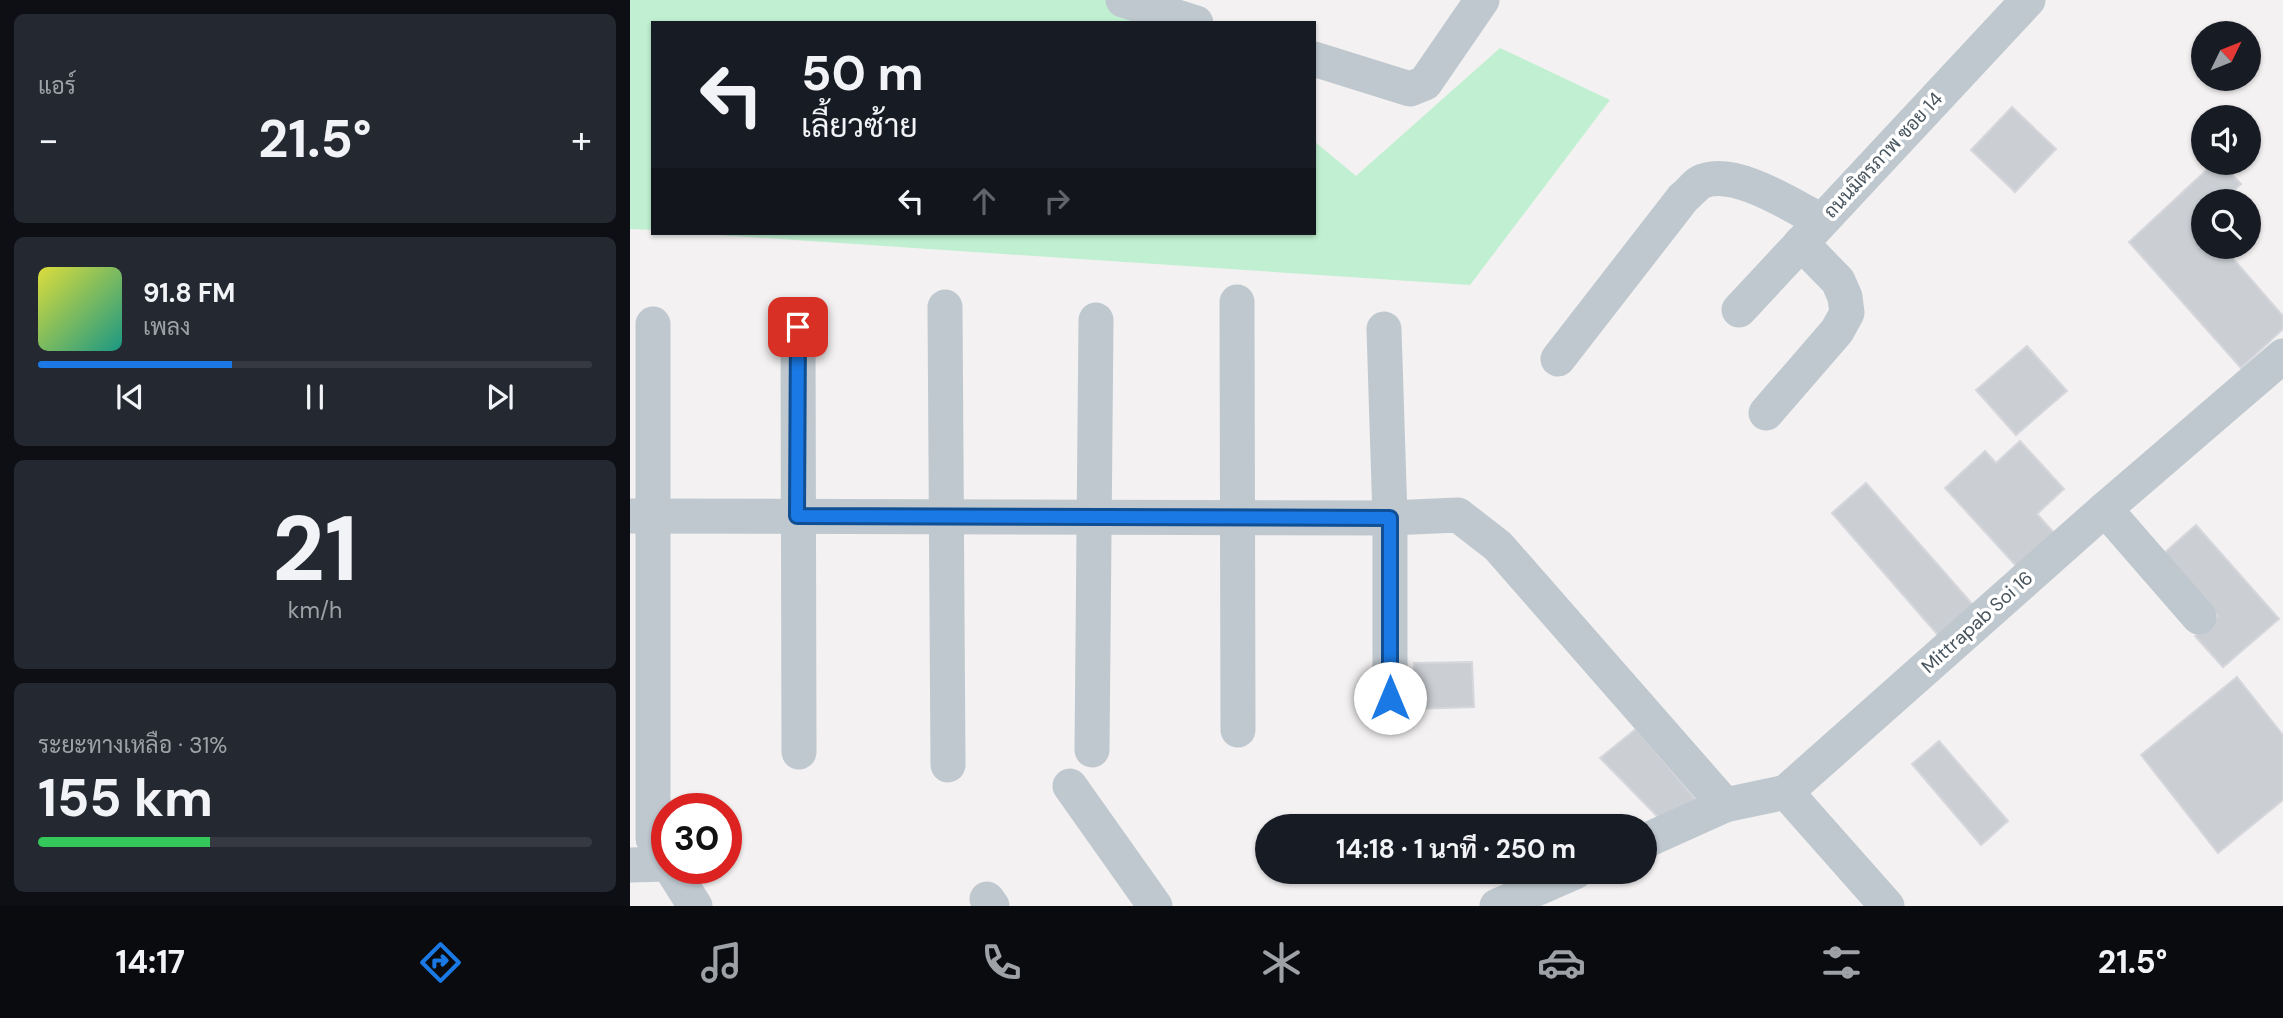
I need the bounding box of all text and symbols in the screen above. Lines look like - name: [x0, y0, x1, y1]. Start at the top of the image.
- north arrow: [2191, 21, 2261, 91]
- map controls: [2191, 21, 2261, 259]
- text: 50 m: [801, 41, 924, 105]
- icon: left: [686, 49, 777, 140]
- text: แอร์: [38, 71, 76, 101]
- street label: ถนนมิตรภาพ ซอย 14: [1818, 87, 1948, 223]
- text: 21.5°: [258, 105, 372, 173]
- text: เลี้ยวซ้าย: [801, 105, 918, 147]
- button: sound: [2191, 105, 2261, 175]
- text: −: [38, 115, 59, 165]
- text: +: [571, 115, 592, 165]
- icon: left: [892, 182, 930, 220]
- icon: ahead: [965, 182, 1003, 220]
- icon: right: [1038, 182, 1076, 220]
- button: search: [2191, 189, 2261, 259]
- text: 91.8 FM: [143, 276, 235, 310]
- pin: [768, 297, 828, 357]
- icon: arrive: [779, 308, 817, 346]
- text: เพลง: [143, 312, 190, 342]
- icon: previous: [111, 378, 149, 416]
- icon: pause: [296, 378, 334, 416]
- icon: next: [481, 378, 519, 416]
- text: 21: [272, 490, 358, 608]
- street label: Mittrapab Soi 16: [1916, 565, 2038, 679]
- text: km/h: [288, 595, 342, 625]
- position arrow: [1353, 661, 1427, 735]
- text: ระยะทางเหลือ · 31%: [38, 730, 227, 760]
- text: 155 km: [38, 764, 213, 832]
- speed limit sign: 30: [651, 793, 742, 884]
- text: 14:18 · 1 นาที · 250 m: [1336, 832, 1576, 866]
- icon: directions: [416, 938, 465, 987]
- icon: music: [697, 938, 746, 987]
- icon: phone: [977, 938, 1026, 987]
- icon: climate: [1257, 938, 1306, 987]
- icon: car: [1537, 938, 1586, 987]
- icon: filters: [1817, 938, 1866, 987]
- text: 14:17: [116, 941, 185, 983]
- text: 21.5°: [2098, 941, 2167, 983]

